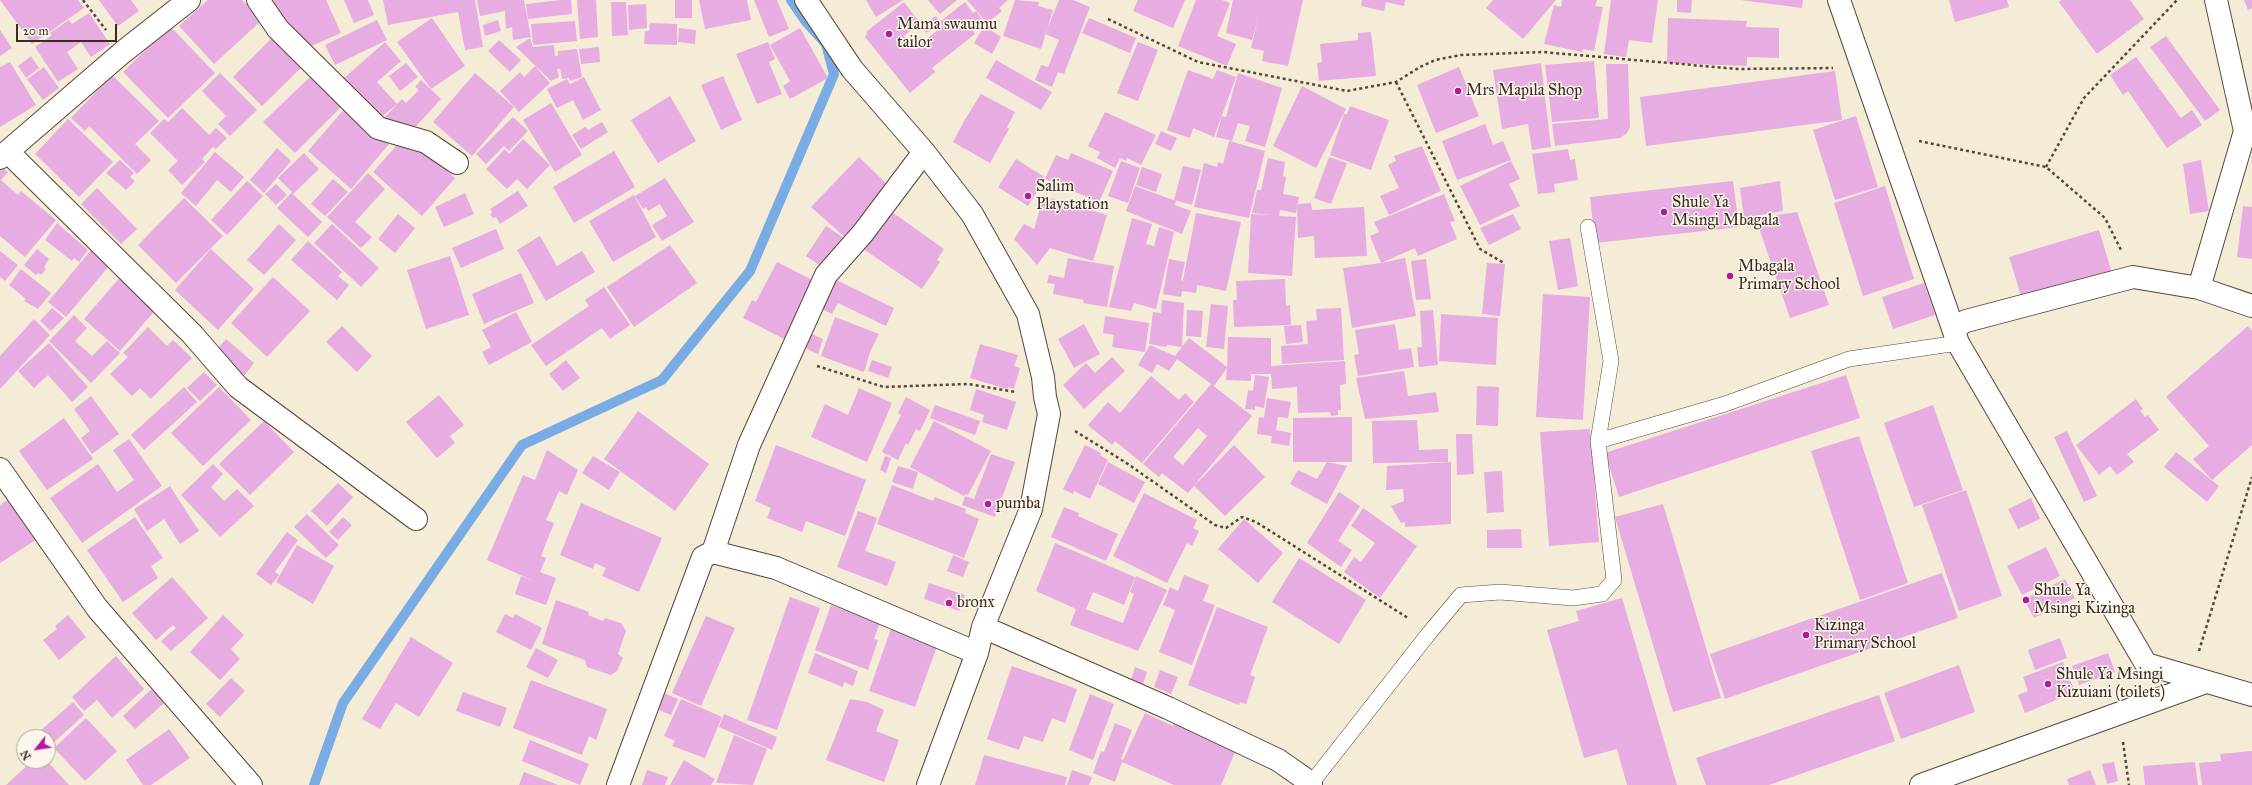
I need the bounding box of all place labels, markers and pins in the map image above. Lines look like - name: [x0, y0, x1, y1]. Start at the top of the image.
- place label: Mama swaumu tailor: [897, 15, 997, 53]
- marker: Mama swaumu tailor: [884, 29, 894, 39]
- place label: Mrs Mapila Shop: [1466, 81, 1582, 101]
- marker: Mrs Mapila Shop: [1453, 86, 1463, 96]
- place label: Salim Playstation: [1036, 177, 1109, 215]
- marker: Salim Playstation: [1023, 191, 1033, 201]
- place label: Shule Ya Msingi Mbagala: [1672, 193, 1779, 231]
- marker: Shule Ya Msingi Mbagala: [1659, 207, 1669, 217]
- place label: Mbagala Primary School: [1738, 257, 1840, 295]
- marker: Mbagala Primary School: [1725, 271, 1735, 281]
- place label: pumba: [996, 494, 1040, 514]
- marker: pumba: [983, 499, 993, 509]
- place label: Shule Ya Msingi Kizinga: [2034, 581, 2135, 619]
- place label: bronx: [957, 593, 995, 613]
- marker: Shule Ya Msingi Kizinga: [2021, 595, 2031, 605]
- marker: bronx: [944, 598, 954, 608]
- place label: Kizinga Primary School: [1814, 616, 1916, 654]
- marker: Kizinga Primary School: [1801, 630, 1811, 640]
- place label: Shule Ya Msingi Kizuiani (toilets): [2056, 665, 2165, 703]
- marker: Shule Ya Msingi Kizuiani (toilets): [2043, 679, 2053, 689]

